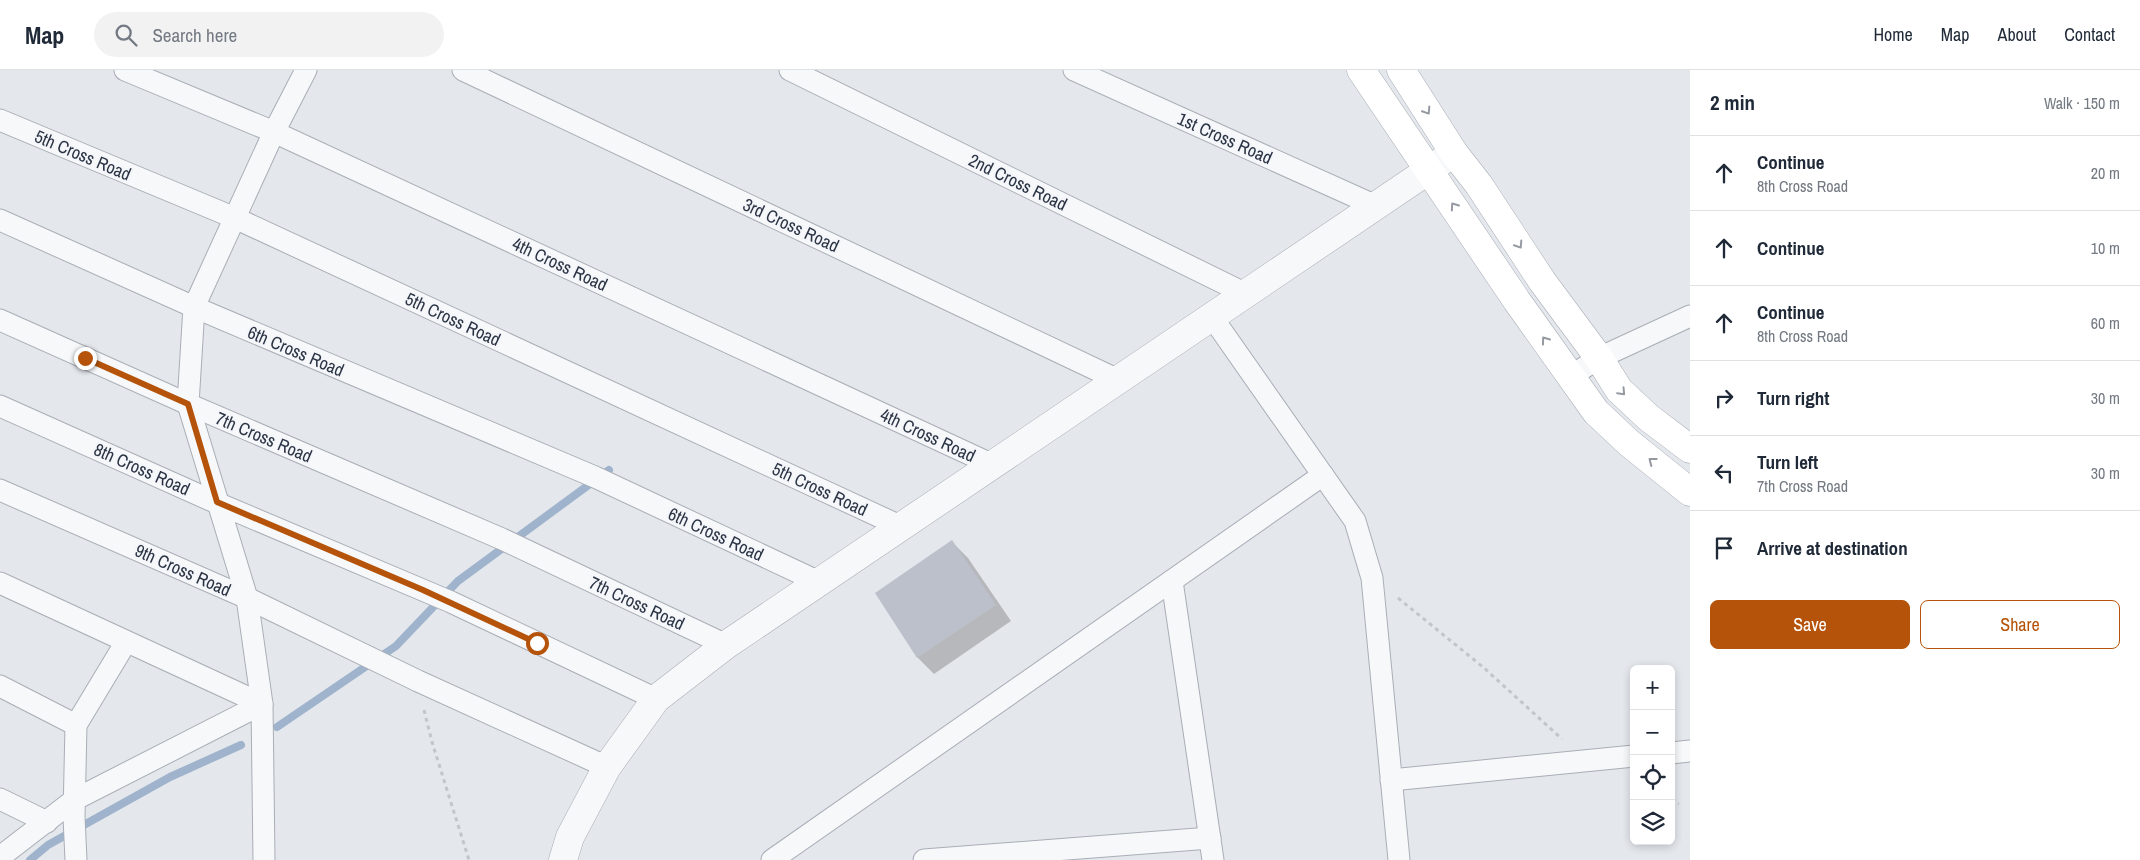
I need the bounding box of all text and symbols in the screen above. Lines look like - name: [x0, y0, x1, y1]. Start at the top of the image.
- search box: [94, 12, 444, 57]
- text: Map: [25, 19, 64, 51]
- icon: search: [112, 21, 140, 49]
- text: Search here: [152, 22, 237, 48]
- text: Home: [1873, 22, 1913, 47]
- text: Map: [1941, 22, 1970, 47]
- text: About: [1998, 22, 2036, 47]
- text: Contact: [2064, 22, 2115, 47]
- text: 2 min: [1710, 88, 1755, 117]
- text: Walk · 150 m: [2044, 92, 2120, 114]
- one-way arrow: [1421, 105, 1430, 115]
- street label: 1st Cross Road: [1173, 106, 1277, 170]
- street label: 5th Cross Road: [31, 123, 135, 187]
- street label: 2nd Cross Road: [965, 147, 1071, 217]
- text: Continue: [1757, 149, 1825, 175]
- icon: ahead: [1710, 159, 1738, 187]
- text: 20 m: [2091, 162, 2120, 184]
- text: 8th Cross Road: [1757, 175, 1848, 197]
- street label: 3rd Cross Road: [739, 192, 843, 258]
- one-way arrow: [1451, 202, 1460, 212]
- street label: 4th Cross Road: [508, 231, 612, 297]
- icon: ahead: [1710, 234, 1738, 262]
- text: Continue: [1757, 235, 1825, 261]
- text: 10 m: [2091, 237, 2120, 259]
- one-way arrow: [1512, 240, 1522, 249]
- street label: 5th Cross Road: [401, 286, 505, 352]
- text: Continue: [1757, 299, 1825, 325]
- icon: ahead: [1710, 309, 1738, 337]
- text: 60 m: [2091, 312, 2120, 334]
- street label: 6th Cross Road: [244, 319, 348, 383]
- text: 8th Cross Road: [1757, 325, 1848, 347]
- one-way arrow: [1542, 336, 1551, 346]
- route end: [74, 347, 97, 370]
- icon: right: [1710, 384, 1738, 412]
- text: Turn right: [1757, 385, 1829, 411]
- one-way arrow: [1616, 386, 1625, 395]
- text: 30 m: [2091, 387, 2120, 409]
- street label: 4th Cross Road: [876, 402, 980, 468]
- street label: 7th Cross Road: [212, 405, 316, 469]
- street label: 8th Cross Road: [90, 437, 194, 501]
- text: Turn left: [1757, 449, 1818, 475]
- street label: 5th Cross Road: [768, 456, 872, 522]
- one-way arrow: [1648, 458, 1658, 467]
- icon: left: [1710, 459, 1738, 487]
- text: 30 m: [2091, 462, 2120, 484]
- text: 7th Cross Road: [1757, 475, 1848, 497]
- street label: 6th Cross Road: [664, 501, 768, 567]
- icon: arrive: [1710, 534, 1738, 562]
- text: Arrive at destination: [1757, 535, 1908, 561]
- street label: 9th Cross Road: [131, 538, 235, 602]
- street label: 7th Cross Road: [585, 570, 689, 636]
- button: Save: [1710, 600, 1910, 649]
- button: Share: [1920, 600, 2120, 649]
- route start: [526, 632, 549, 655]
- map controls: [1630, 665, 1675, 845]
- button: +: [1630, 665, 1675, 710]
- button: −: [1630, 710, 1675, 755]
- button: locate: [1630, 755, 1675, 800]
- button: layers: [1630, 800, 1675, 845]

